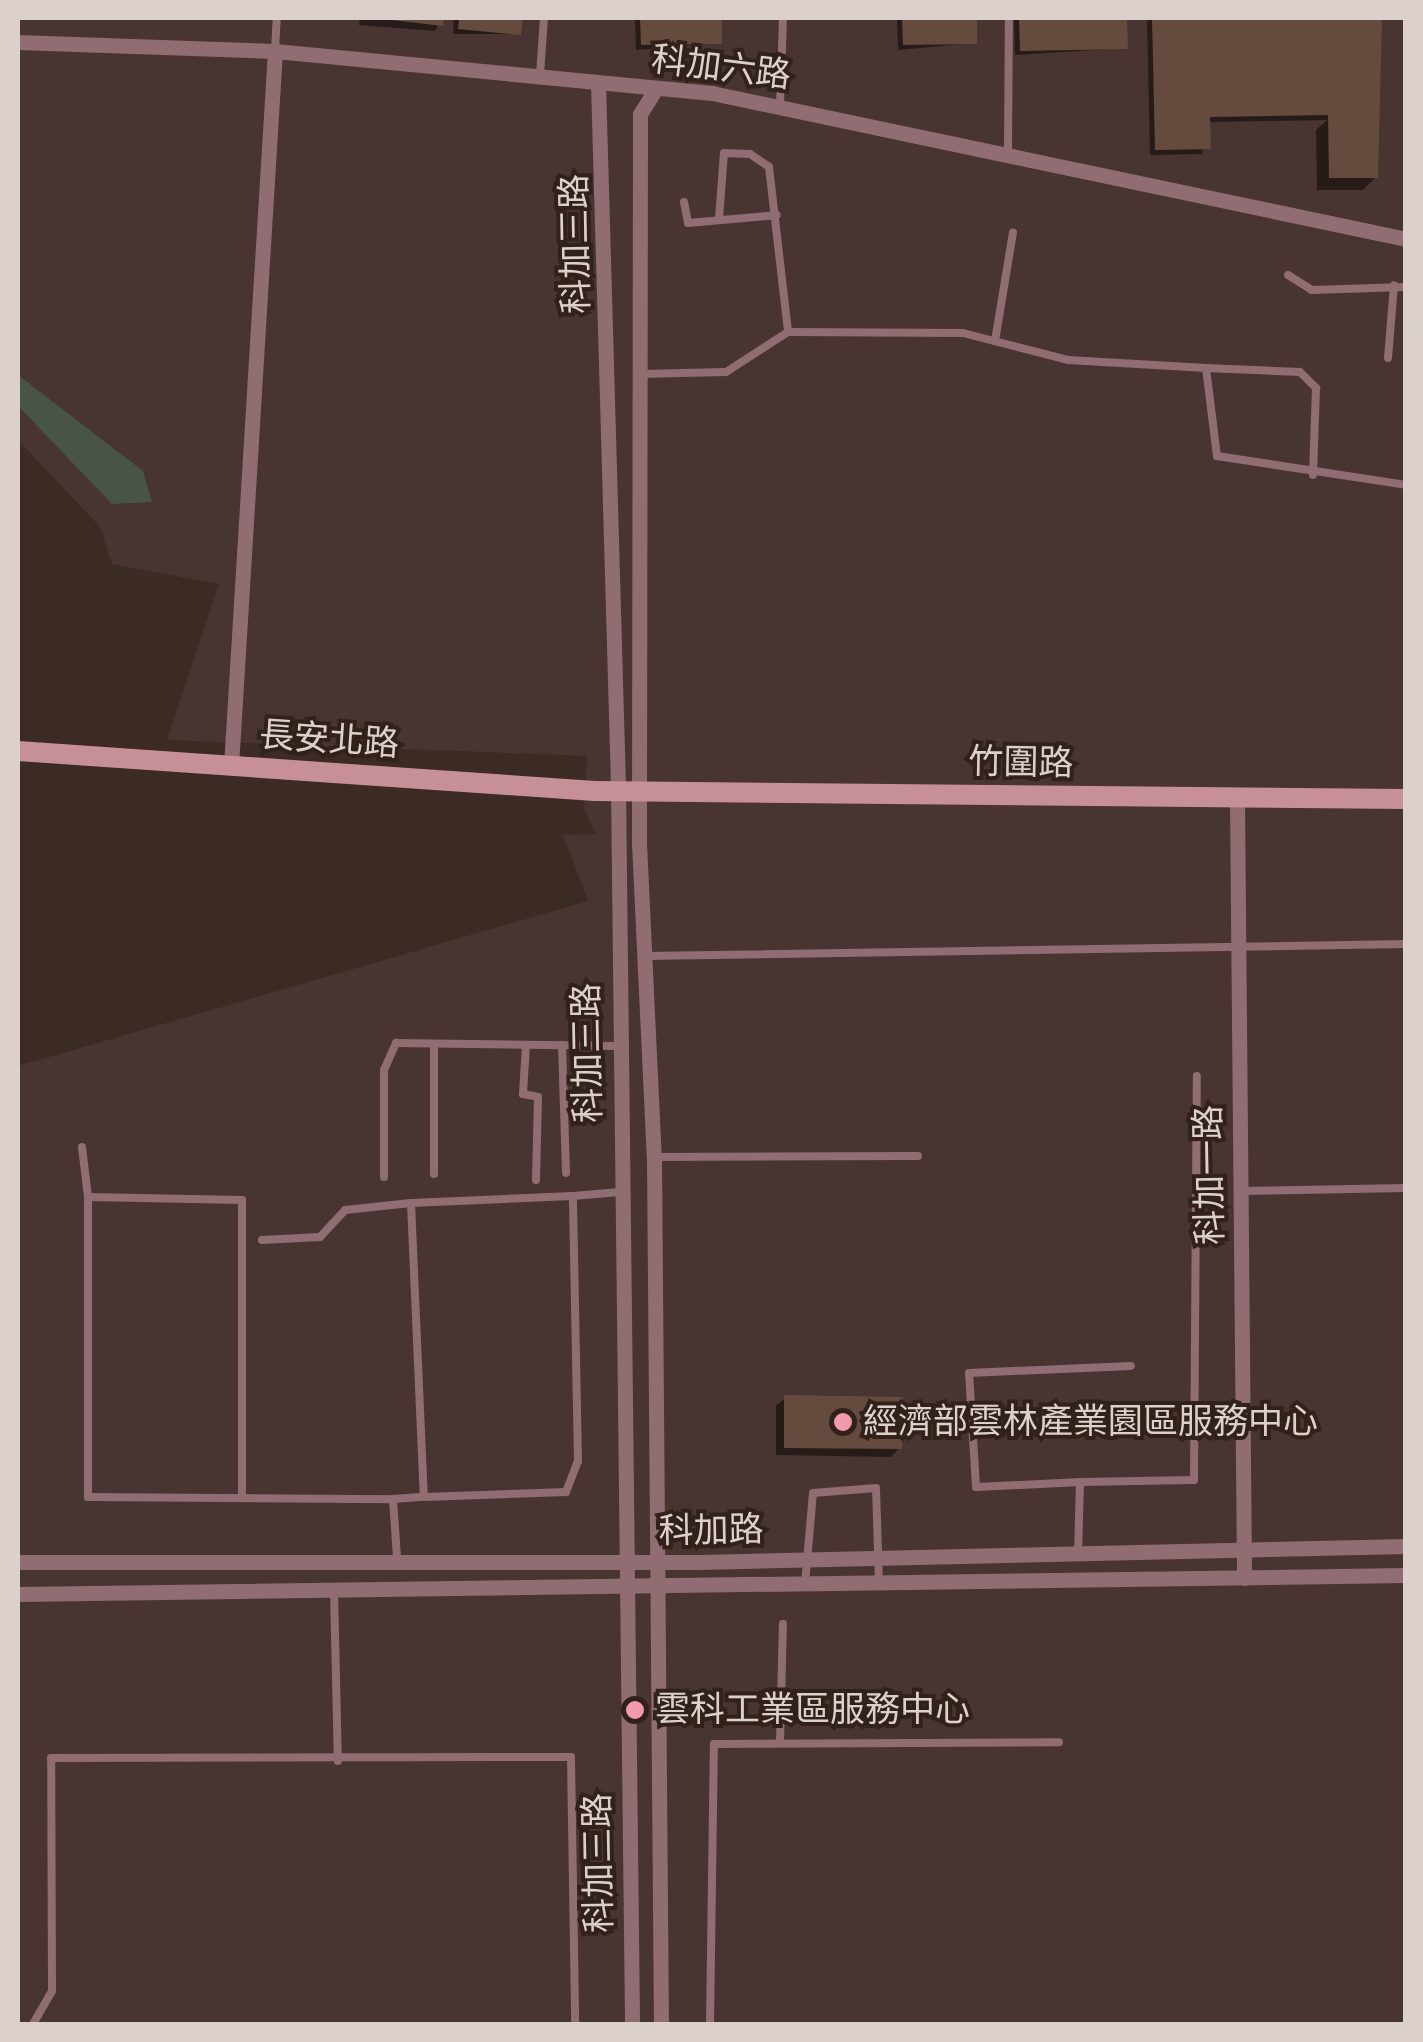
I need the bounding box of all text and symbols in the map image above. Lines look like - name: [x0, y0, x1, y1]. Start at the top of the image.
- street label: 科加六路: [649, 39, 793, 97]
- street label: 科加三路: [554, 174, 598, 314]
- street label: 長安北路: [258, 714, 400, 766]
- street label: 竹圍路: [968, 741, 1074, 785]
- street label: 科加三路: [566, 983, 610, 1123]
- street label: 科加一路: [1188, 1105, 1232, 1245]
- place label: 經濟部雲林產業園區服務中心: [863, 1401, 1318, 1443]
- marker: 經濟部雲林產業園區服務中心: [832, 1411, 854, 1433]
- street label: 科加路: [658, 1509, 764, 1553]
- place label: 雲科工業區服務中心: [655, 1689, 970, 1731]
- marker: 雲科工業區服務中心: [624, 1699, 646, 1721]
- street label: 科加三路: [577, 1793, 621, 1933]

